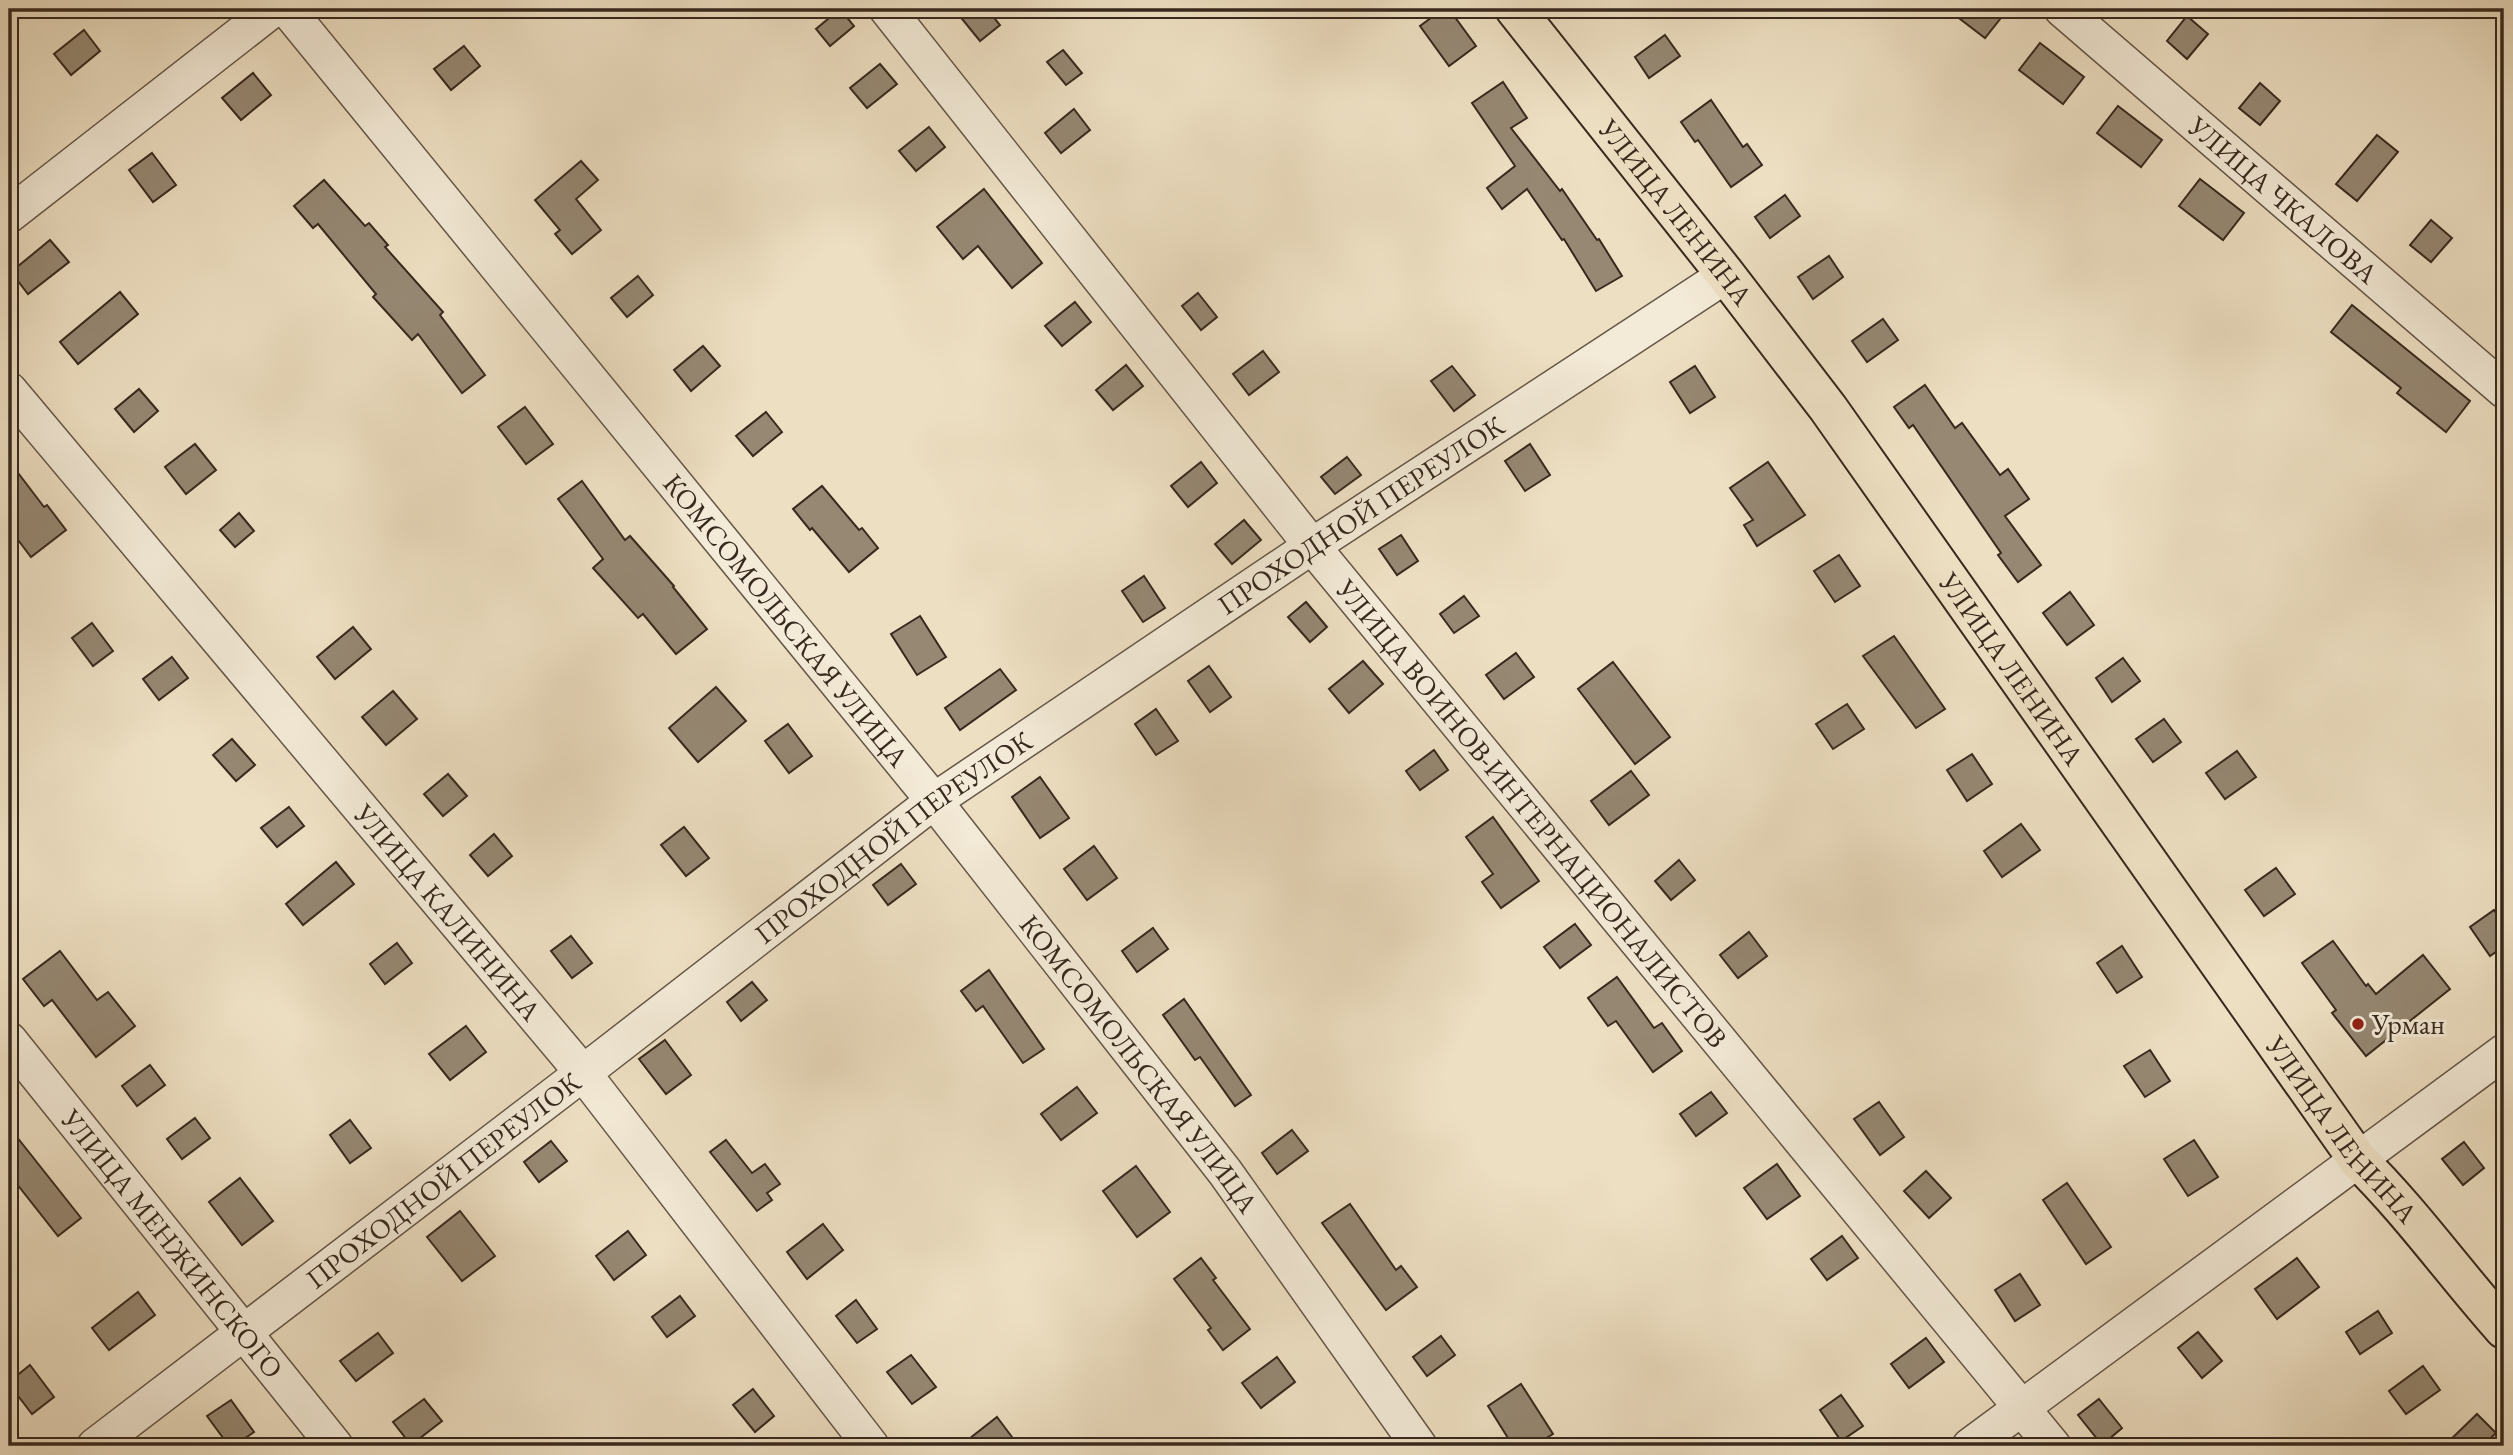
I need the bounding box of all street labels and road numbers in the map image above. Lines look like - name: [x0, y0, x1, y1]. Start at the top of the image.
- street label: УЛИЦА ЧКАЛОВА: [2180, 107, 2386, 292]
- street label: УЛИЦА ЛЕНИНА: [1590, 111, 1761, 313]
- street label: ПРОХОДНОЙ ПЕРЕУЛОК: [1210, 407, 1511, 623]
- street label: КОМСОМОЛЬСКАЯ УЛИЦА: [656, 466, 917, 775]
- street label: УЛИЦА ЛЕНИНА: [1931, 564, 2092, 773]
- street label: УЛИЦА ВОИНОВ-ИНТЕРНАЦИОНАЛИСТОВ: [1328, 571, 1736, 1055]
- street label: ПРОХОДНОЙ ПЕРЕУЛОК: [747, 722, 1039, 952]
- street label: УЛИЦА КАЛИНИНА: [346, 795, 550, 1029]
- street label: КОМСОМОЛЬСКАЯ УЛИЦА: [1012, 907, 1267, 1220]
- street label: УЛИЦА ЛЕНИНА: [2257, 1028, 2426, 1231]
- street label: ПРОХОДНОЙ ПЕРЕУЛОК: [298, 1063, 588, 1296]
- street label: УЛИЦА МЕНЖИНСКОГО: [53, 1101, 291, 1385]

